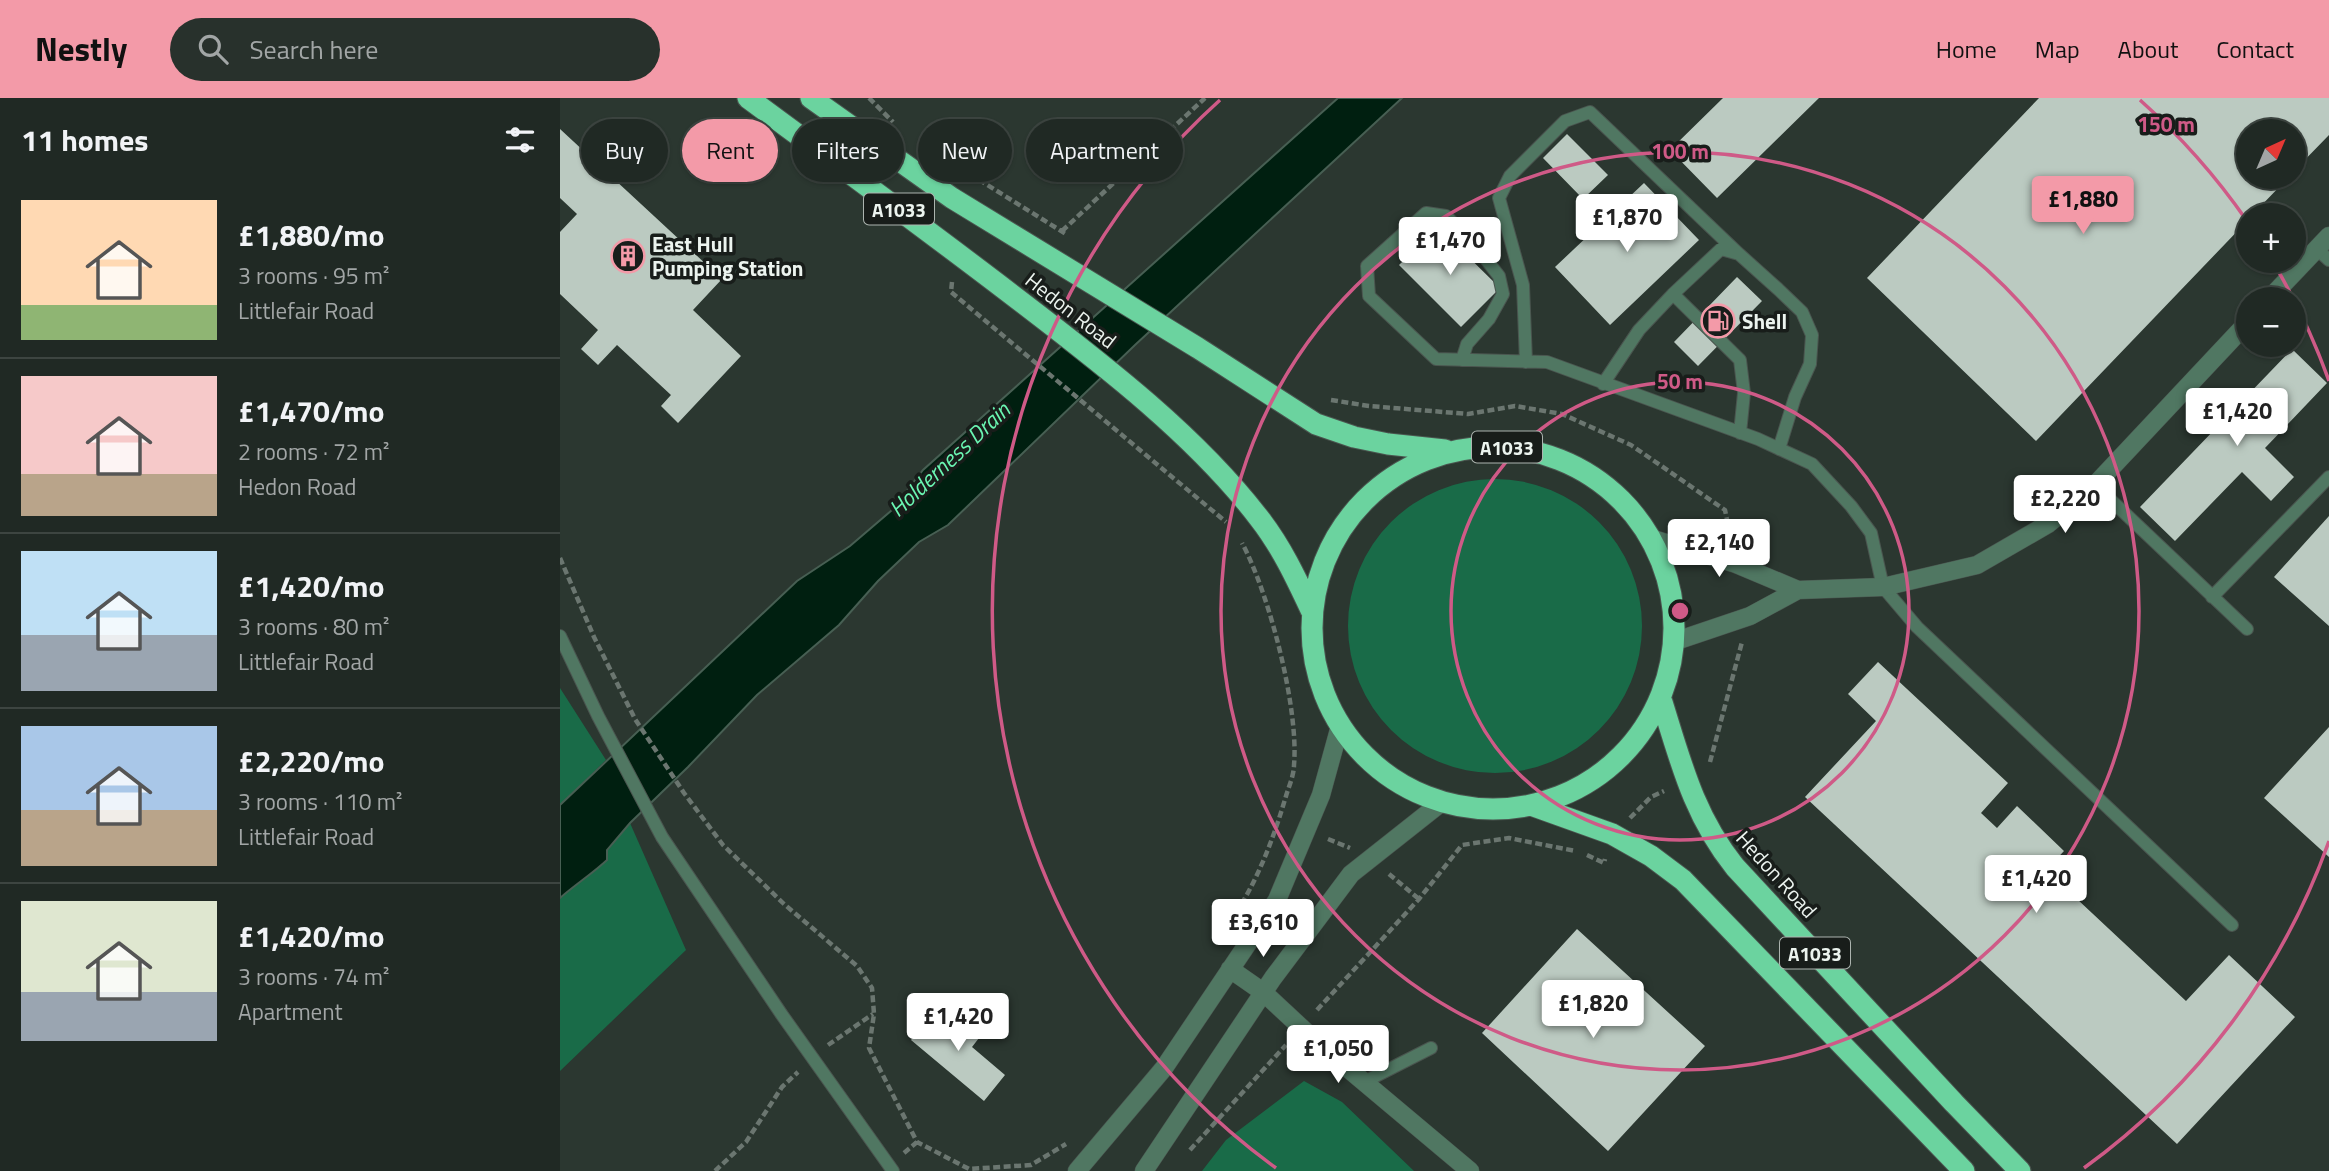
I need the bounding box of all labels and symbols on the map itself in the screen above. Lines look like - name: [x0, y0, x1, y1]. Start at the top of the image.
- text: 150 m: [2137, 108, 2195, 140]
- north arrow: [2236, 119, 2306, 189]
- text: 100 m: [1651, 135, 1709, 167]
- pin: £1,880: [2026, 176, 2140, 236]
- road number: A1033: [864, 194, 934, 225]
- pin: £1,870: [1570, 194, 1684, 254]
- pin: £1,470: [1393, 218, 1507, 277]
- place label: East Hull Pumping Station: [652, 228, 803, 284]
- building icon: East Hull Pumping Station: [609, 237, 647, 275]
- street label: Hedon Road: [1019, 264, 1123, 356]
- fuel station icon: Shell: [1699, 302, 1737, 340]
- place label: Shell: [1742, 305, 1787, 337]
- text: 50 m: [1657, 365, 1703, 397]
- pin: £1,420: [2180, 388, 2294, 448]
- water label: Holderness Drain: [880, 393, 1018, 525]
- road number: A1033: [1472, 432, 1542, 462]
- pin: £2,220: [2008, 476, 2122, 535]
- pin: £2,140: [1662, 519, 1776, 579]
- centre of rings: [1668, 599, 1692, 623]
- street label: Hedon Road: [1729, 823, 1825, 925]
- pin: £1,420: [1979, 856, 2093, 915]
- pin: £3,610: [1206, 900, 1320, 959]
- road number: A1033: [1780, 938, 1850, 968]
- pin: £1,820: [1536, 981, 1650, 1040]
- pin: £1,420: [901, 993, 1015, 1053]
- pin: £1,050: [1281, 1026, 1395, 1085]

